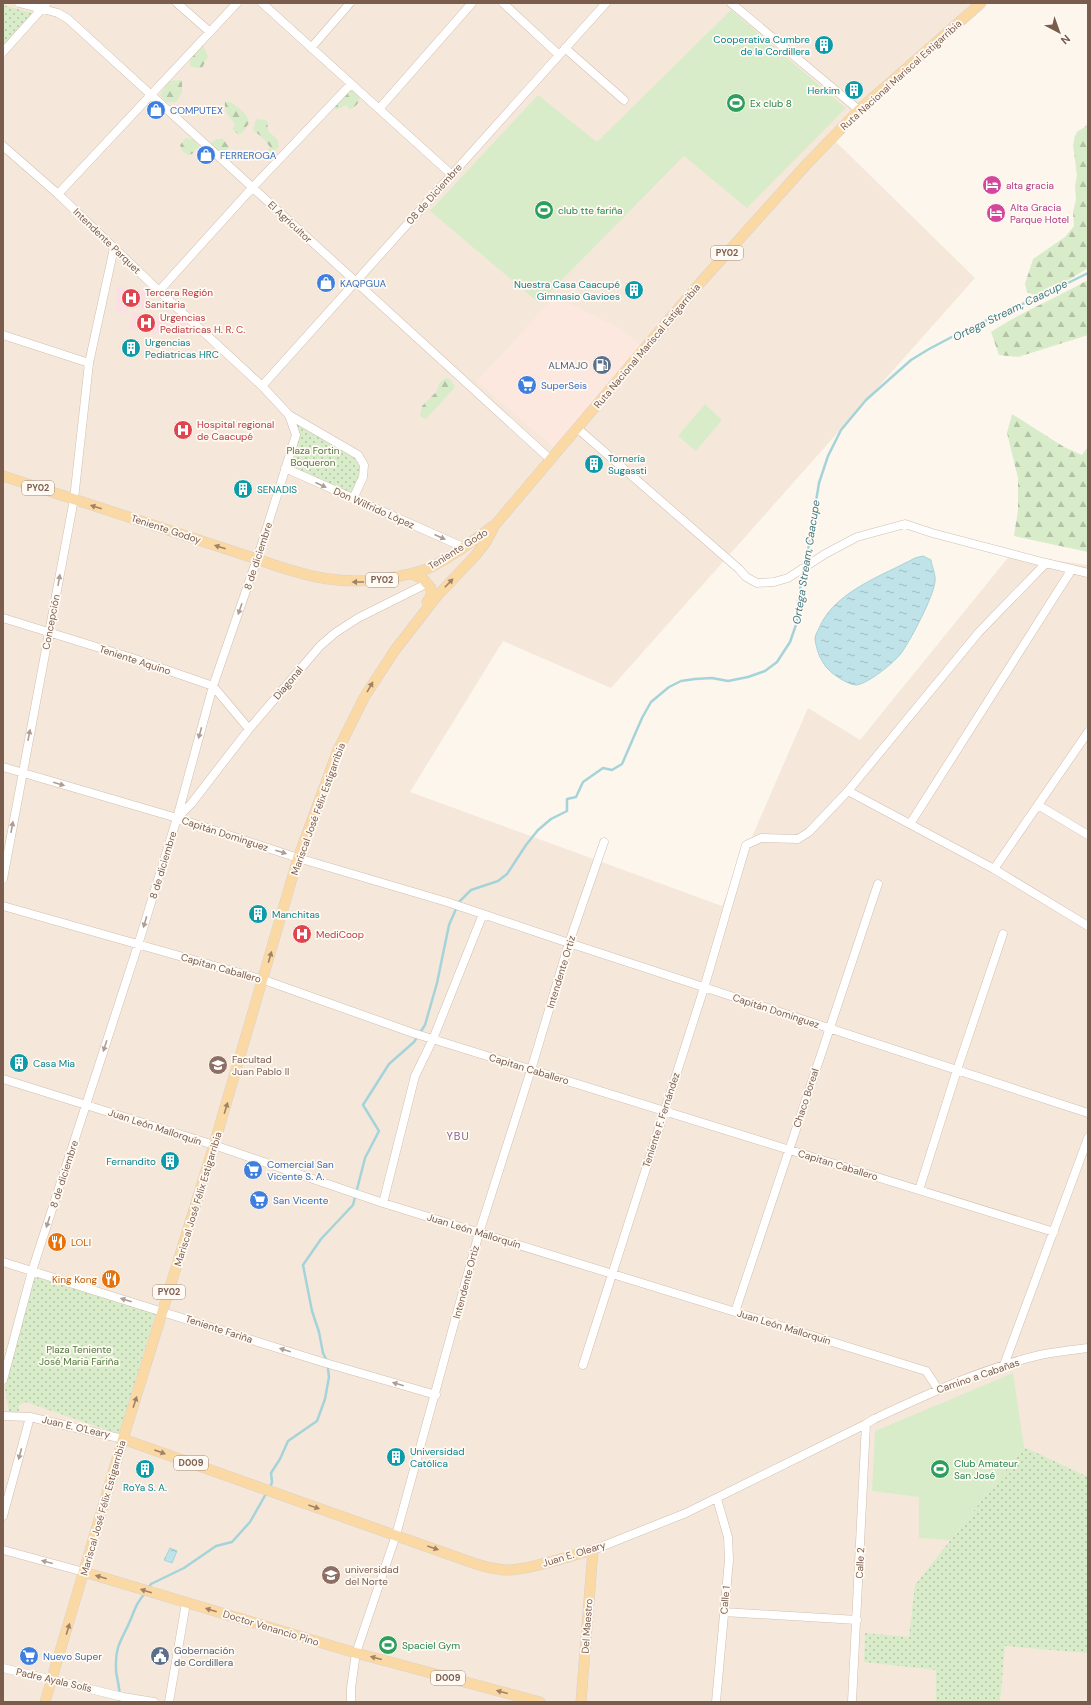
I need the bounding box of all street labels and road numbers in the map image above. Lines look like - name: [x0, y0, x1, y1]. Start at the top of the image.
- street label: Ruta Nacional Mariscal Estigarribia: [838, 17, 964, 133]
- street label: 08 de Diciembre: [403, 161, 465, 227]
- street label: El Agricultor: [265, 198, 315, 246]
- street label: Intendente Parquet: [70, 205, 144, 277]
- road number: PY02: [711, 246, 743, 260]
- street label: Ruta Nacional Mariscal Estigarribia: [591, 281, 703, 411]
- road number: PY02: [22, 481, 54, 495]
- street label: Don Wilfrido López: [331, 484, 417, 532]
- street label: Teniente Godoy: [129, 512, 203, 547]
- street label: 8 de diciembre: [241, 520, 275, 591]
- street label: Teniente Godo: [426, 525, 490, 572]
- road number: PY02: [366, 573, 398, 587]
- street label: Concepción: [39, 593, 63, 651]
- street label: Teniente Aquino: [98, 642, 173, 678]
- street label: Diagonal: [270, 664, 306, 702]
- street label: Mariscal José Félix Estigarribia: [288, 741, 348, 877]
- street label: Capitán Dominguez: [180, 814, 270, 854]
- street label: 8 de diciembre: [147, 829, 180, 900]
- street label: Intendente Ortiz: [544, 934, 578, 1010]
- street label: Capitan Caballero: [179, 950, 263, 986]
- street label: Capitán Dominguez: [731, 991, 821, 1031]
- street label: Capitan Caballero: [487, 1051, 571, 1087]
- street label: Chaco Boreal: [790, 1067, 822, 1129]
- street label: Teniente F. Fernández: [639, 1070, 683, 1169]
- street label: Juan León Mallorquín: [107, 1106, 204, 1148]
- street label: Mariscal José Félix Estigarribia: [171, 1130, 225, 1268]
- street label: 8 de diciembre: [47, 1138, 81, 1209]
- street label: Capitan Caballero: [796, 1147, 880, 1183]
- street label: Juan León Mallorquín: [426, 1211, 523, 1252]
- street label: Intendente Ortiz: [450, 1243, 482, 1320]
- road number: PY02: [153, 1285, 185, 1299]
- street label: Juan León Mallorquín: [736, 1307, 833, 1348]
- street label: Teniente Fariña: [184, 1312, 254, 1346]
- street label: Camino a Cabañas: [935, 1356, 1021, 1396]
- street label: Juan E. O'Leary: [41, 1413, 112, 1441]
- street label: Mariscal José Félix Estigarribia: [77, 1439, 129, 1577]
- road number: D009: [174, 1456, 208, 1470]
- street label: Juan E. Oleary: [541, 1538, 607, 1570]
- street label: Calle 2: [853, 1547, 867, 1579]
- street label: Calle 1: [717, 1585, 733, 1615]
- street label: Del Maestro: [579, 1598, 595, 1654]
- street label: Doctor Venancio Pino: [221, 1607, 321, 1649]
- street label: Padre Ayala Solís: [15, 1665, 93, 1695]
- road number: D009: [431, 1671, 465, 1685]

